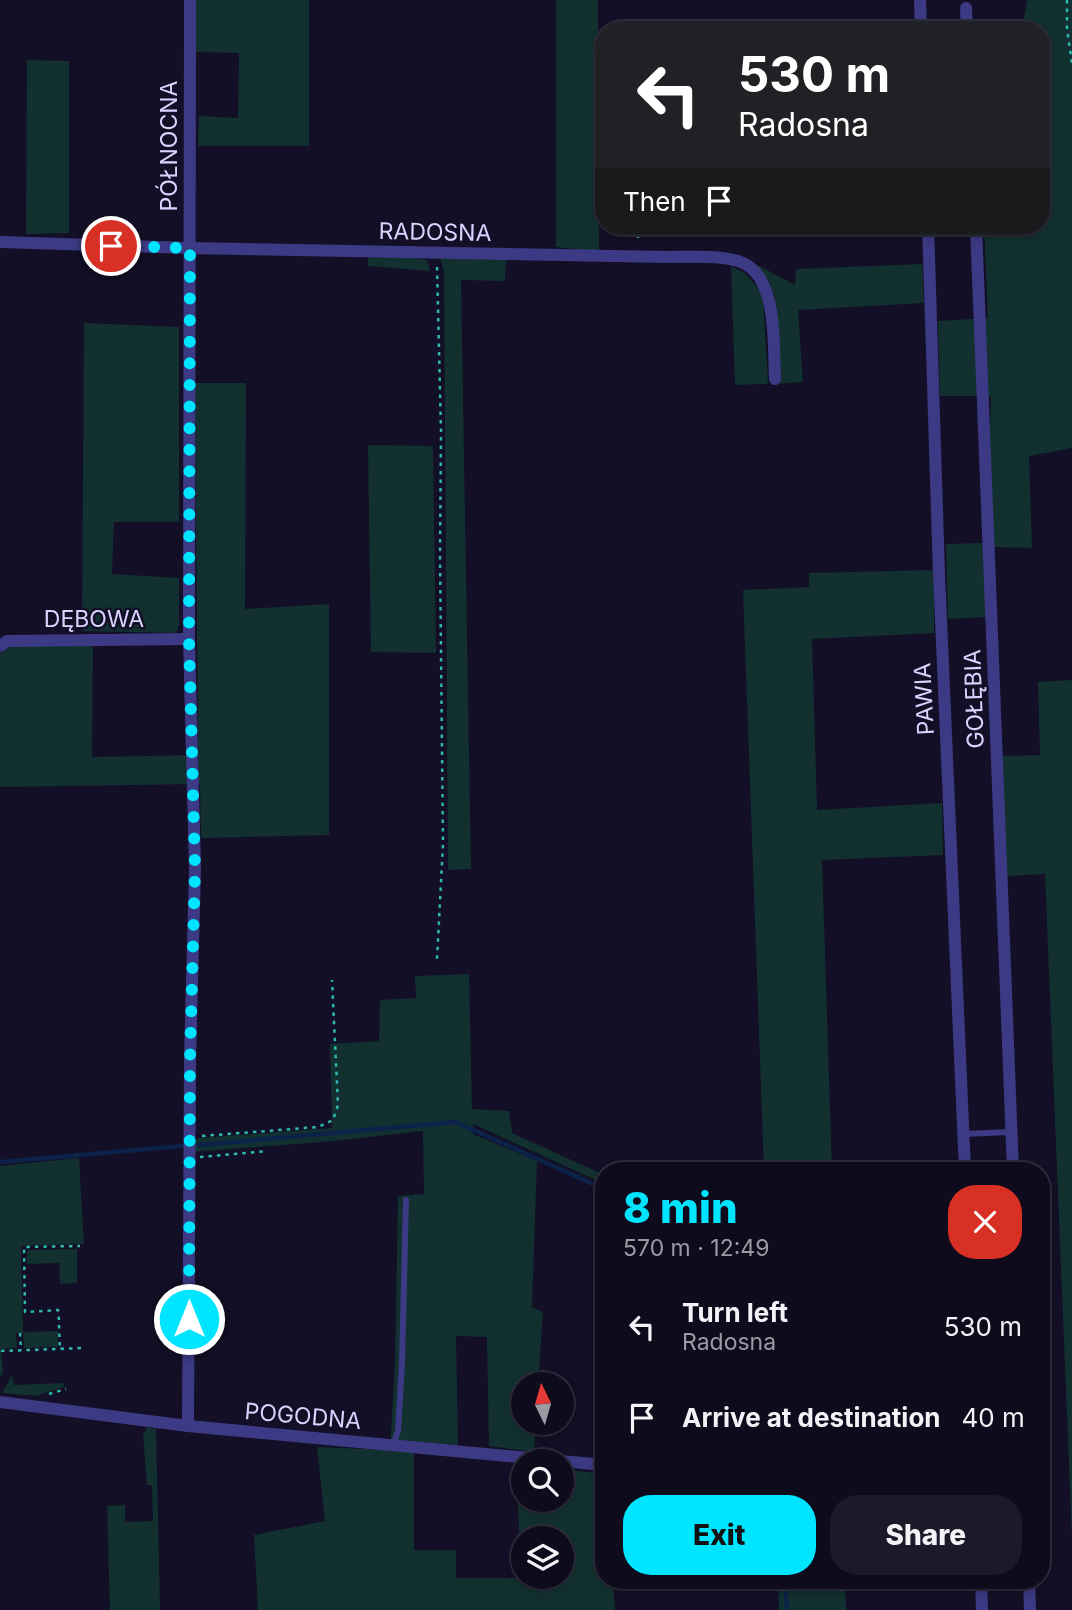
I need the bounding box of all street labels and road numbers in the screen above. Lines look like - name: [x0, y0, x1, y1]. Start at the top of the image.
- street label: PÓŁNOCNA: [155, 80, 183, 211]
- street label: RADOSNA: [378, 217, 492, 247]
- street label: DĘBOWA: [44, 605, 144, 633]
- street label: GOŁĘBIA: [958, 649, 990, 749]
- street label: PAWIA: [908, 662, 940, 736]
- street label: POGODNA: [244, 1397, 363, 1435]

